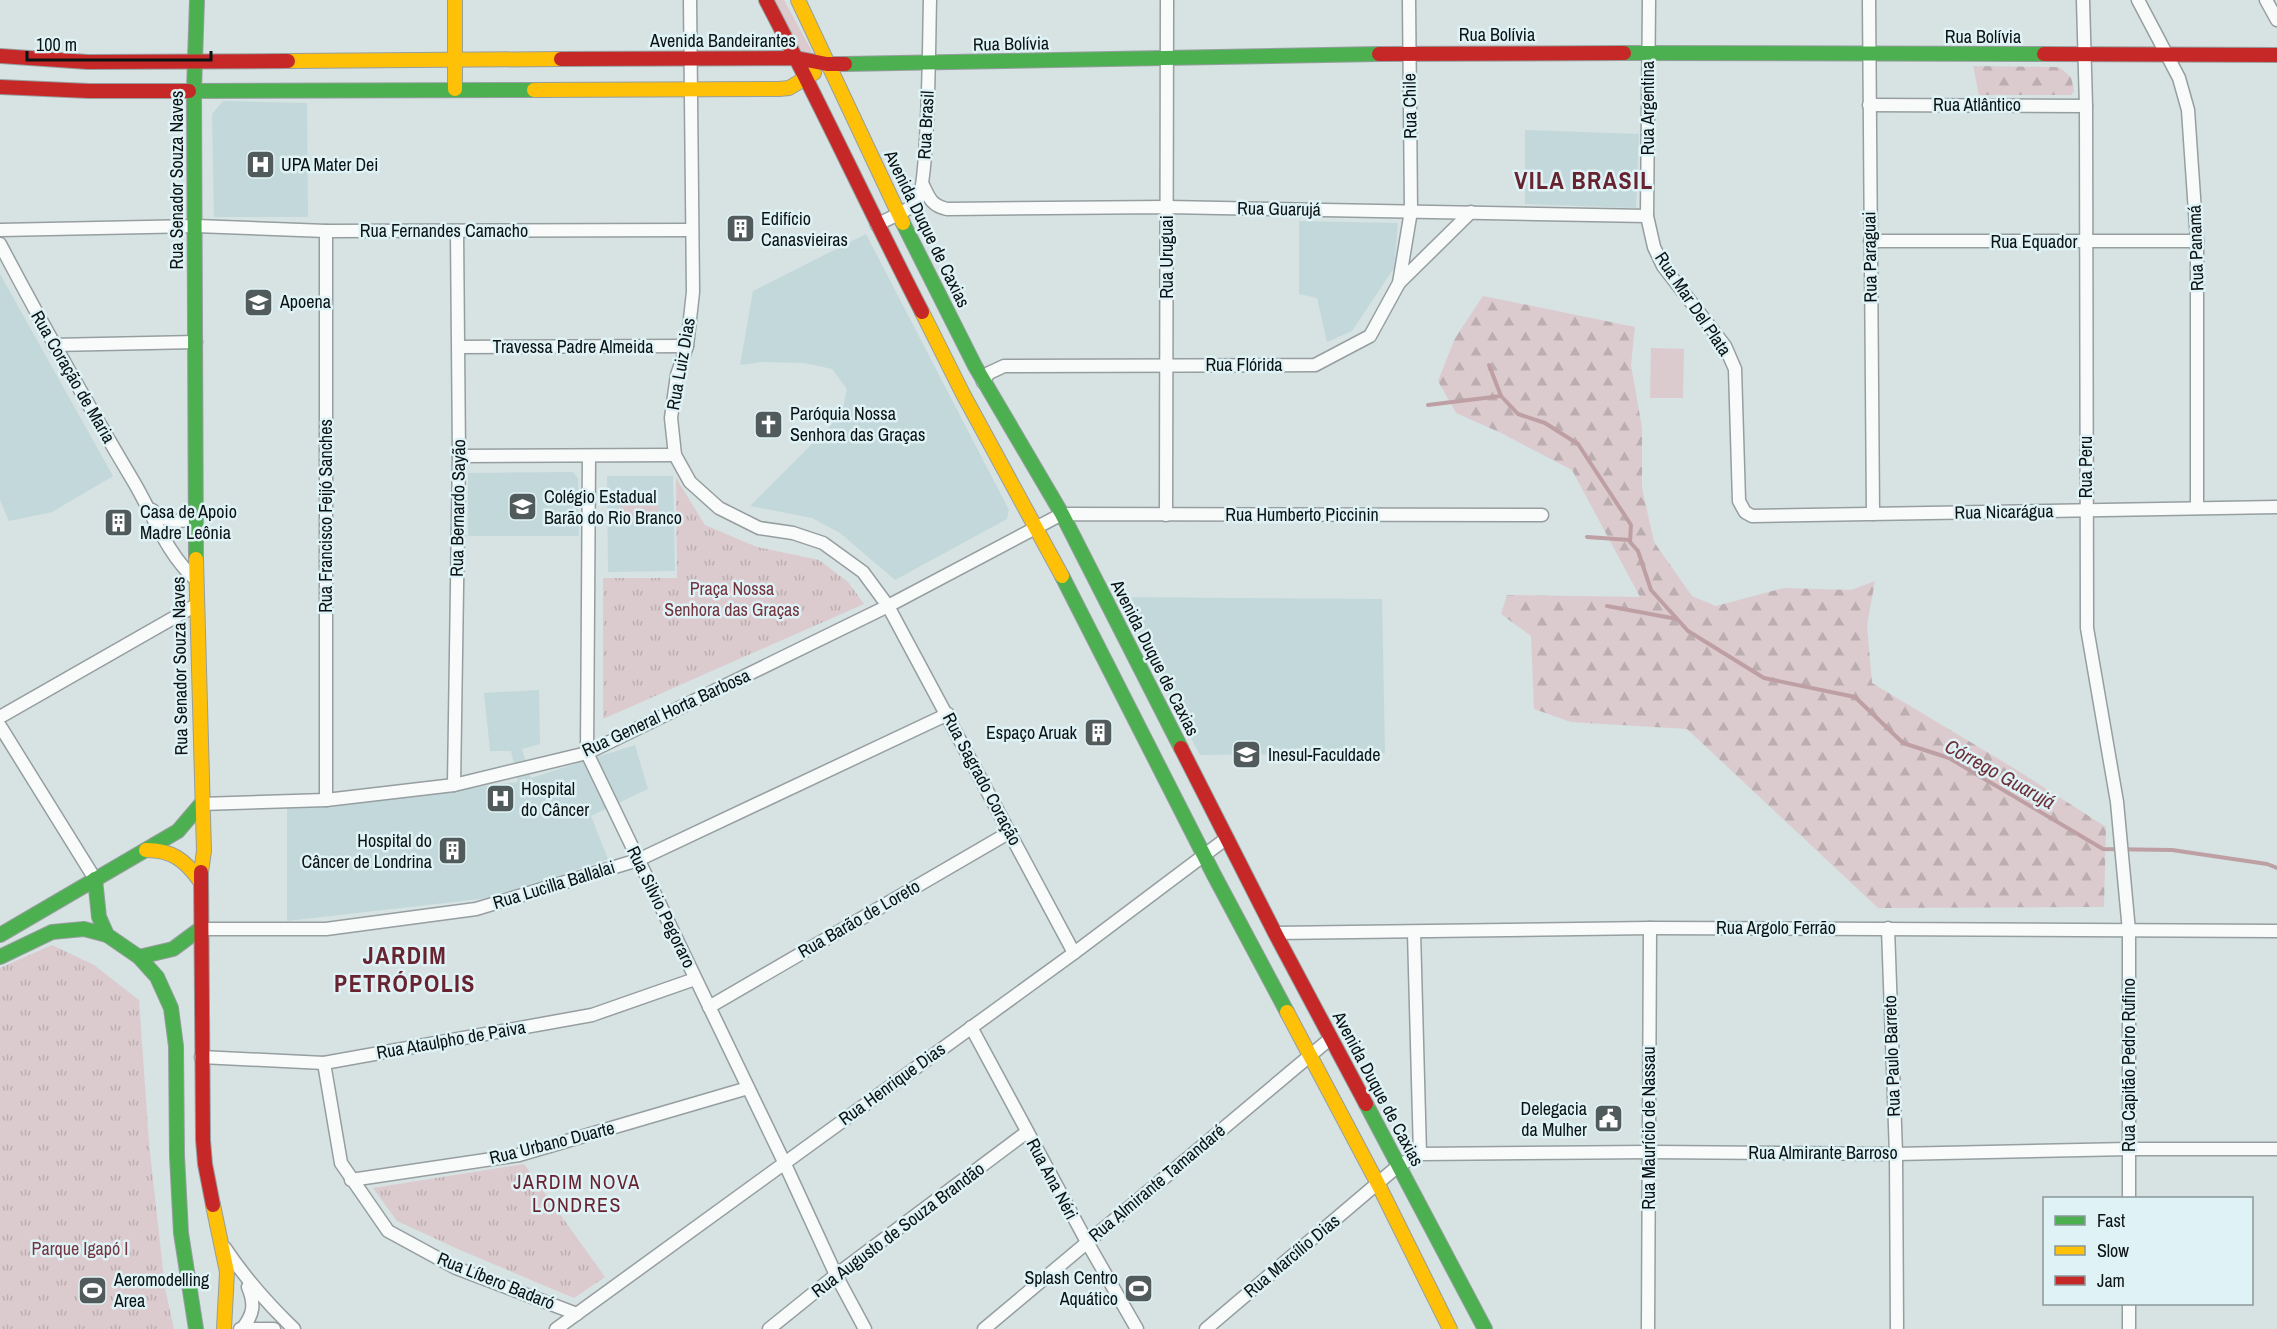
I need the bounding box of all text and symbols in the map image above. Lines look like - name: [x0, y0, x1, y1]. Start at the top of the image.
- street label: Rua Bolívia: [1459, 22, 1535, 47]
- scale bar: [27, 24, 212, 62]
- street label: Rua Bolívia: [1945, 24, 2021, 49]
- street label: Avenida Bandeirantes: [649, 28, 796, 53]
- street label: Rua Bolívia: [973, 30, 1049, 57]
- text: 100 m: [36, 32, 77, 57]
- street label: Rua Argentina: [1635, 61, 1660, 155]
- street label: Rua Chile: [1396, 73, 1423, 139]
- street label: Rua Brasil: [911, 90, 940, 160]
- street label: Rua Senador Souza Naves: [164, 91, 189, 269]
- street label: Rua Atlântico: [1933, 92, 2021, 117]
- street label: Avenida Duque de Caxias: [878, 145, 976, 312]
- hospital icon: UPA Mater Dei: [244, 149, 276, 181]
- place label: UPA Mater Dei: [281, 152, 378, 177]
- district label: VILA BRASIL: [1514, 164, 1654, 196]
- street label: Rua Guarujá: [1237, 195, 1321, 222]
- street label: Rua Panamá: [2182, 205, 2209, 292]
- place label: Edifício Canasvieiras: [761, 206, 848, 252]
- street label: Rua Paraguai: [1856, 211, 1883, 303]
- building icon: Edifício Canasvieiras: [724, 213, 756, 245]
- street label: Rua Uruguai: [1154, 215, 1179, 299]
- street label: Rua Fernandes Camacho: [360, 218, 528, 243]
- street label: Rua Equador: [1991, 229, 2078, 254]
- street label: Rua Mar Del Plata: [1649, 247, 1737, 361]
- school or university icon: Apoena: [243, 286, 275, 318]
- place label: Apoena: [279, 289, 331, 314]
- street label: Rua Coração de Maria: [25, 306, 122, 448]
- street label: Rua Luiz Dias: [660, 316, 701, 412]
- street label: Travessa Padre Almeida: [492, 334, 654, 359]
- street label: Rua Flórida: [1205, 352, 1283, 377]
- place label: Paróquia Nossa Senhora das Graças: [790, 401, 925, 447]
- church icon: Paróquia Nossa Senhora das Graças: [753, 408, 785, 440]
- street label: Rua Francisco Feijó Sanches: [313, 419, 338, 613]
- street label: Rua Peru: [2073, 436, 2098, 498]
- street label: Rua Bernardo Sayão: [444, 439, 471, 577]
- place label: Colégio Estadual Barão do Rio Branco: [544, 484, 682, 530]
- school or university icon: Colégio Estadual Barão do Rio Branco: [507, 491, 539, 523]
- street label: Rua Nicarágua: [1954, 498, 2054, 525]
- place label: Casa de Apoio Madre Leônia: [140, 499, 237, 545]
- street label: Rua Humberto Piccinin: [1225, 502, 1379, 527]
- building icon: Casa de Apoio Madre Leônia: [103, 506, 135, 538]
- street label: Avenida Duque de Caxias: [1105, 575, 1206, 740]
- street label: Rua Senador Souza Naves: [165, 576, 194, 756]
- park label: Praça Nossa Senhora das Graças: [664, 576, 800, 622]
- street label: Rua General Horta Barbosa: [578, 663, 754, 763]
- street label: Rua Sagrado Coração: [937, 708, 1028, 849]
- building icon: Espaço Aruak: [1082, 717, 1114, 749]
- place label: Espaço Aruak: [986, 720, 1078, 745]
- water label: Córrego Guarujá: [1940, 732, 2060, 815]
- school or university icon: Inesul-Faculdade: [1231, 739, 1263, 771]
- place label: Inesul-Faculdade: [1268, 742, 1381, 767]
- place label: Hospital do Câncer: [521, 776, 589, 822]
- hospital icon: Hospital do Câncer: [484, 783, 516, 815]
- place label: Hospital do Câncer de Londrina: [302, 828, 432, 874]
- building icon: Hospital do Câncer de Londrina: [437, 835, 469, 867]
- street label: Rua Silvio Pegoraro: [621, 842, 702, 972]
- street label: Rua Lucilla Ballalai: [490, 854, 618, 915]
- street label: Rua Barão de Loreto: [793, 873, 924, 964]
- street label: Rua Argolo Ferrão: [1716, 915, 1836, 940]
- district label: JARDIM PETRÓPOLIS: [334, 939, 476, 999]
- street label: Rua Capitão Pedro Rufino: [2116, 978, 2141, 1152]
- street label: Rua Paulo Barreto: [1877, 995, 1906, 1117]
- street label: Avenida Duque de Caxias: [1327, 1006, 1430, 1171]
- street label: Rua Ataulpho de Paiva: [374, 1014, 527, 1065]
- street label: Rua Henrique Dias: [833, 1036, 950, 1131]
- street label: Rua Maurício de Nassau: [1636, 1046, 1661, 1210]
- place label: Delegacia da Mulher: [1521, 1096, 1587, 1142]
- public building icon: Delegacia da Mulher: [1592, 1103, 1624, 1135]
- street label: Rua Urbano Duarte: [487, 1115, 617, 1170]
- street label: Rua Almirante Tamandaré: [1083, 1118, 1230, 1247]
- street label: Rua Ana Néri: [1021, 1134, 1084, 1224]
- street label: Rua Almirante Barroso: [1748, 1140, 1898, 1165]
- street label: Rua Augusto de Souza Brandão: [806, 1156, 989, 1303]
- district label: JARDIM NOVA LONDRES: [513, 1168, 641, 1218]
- legend: [2043, 1197, 2253, 1305]
- street label: Rua Marcílio Dias: [1238, 1208, 1345, 1303]
- text: Fast: [2097, 1208, 2125, 1233]
- park label: Parque Igapó I: [32, 1236, 128, 1261]
- text: Slow: [2097, 1238, 2129, 1263]
- street label: Rua Líbero Badaró: [434, 1246, 559, 1315]
- place label: Splash Centro Aquático: [1024, 1265, 1118, 1311]
- place label: Aeromodelling Area: [113, 1267, 210, 1313]
- text: Jam: [2097, 1268, 2125, 1293]
- sports icon: Splash Centro Aquático: [1123, 1272, 1155, 1304]
- sports icon: Aeromodelling Area: [77, 1274, 109, 1306]

